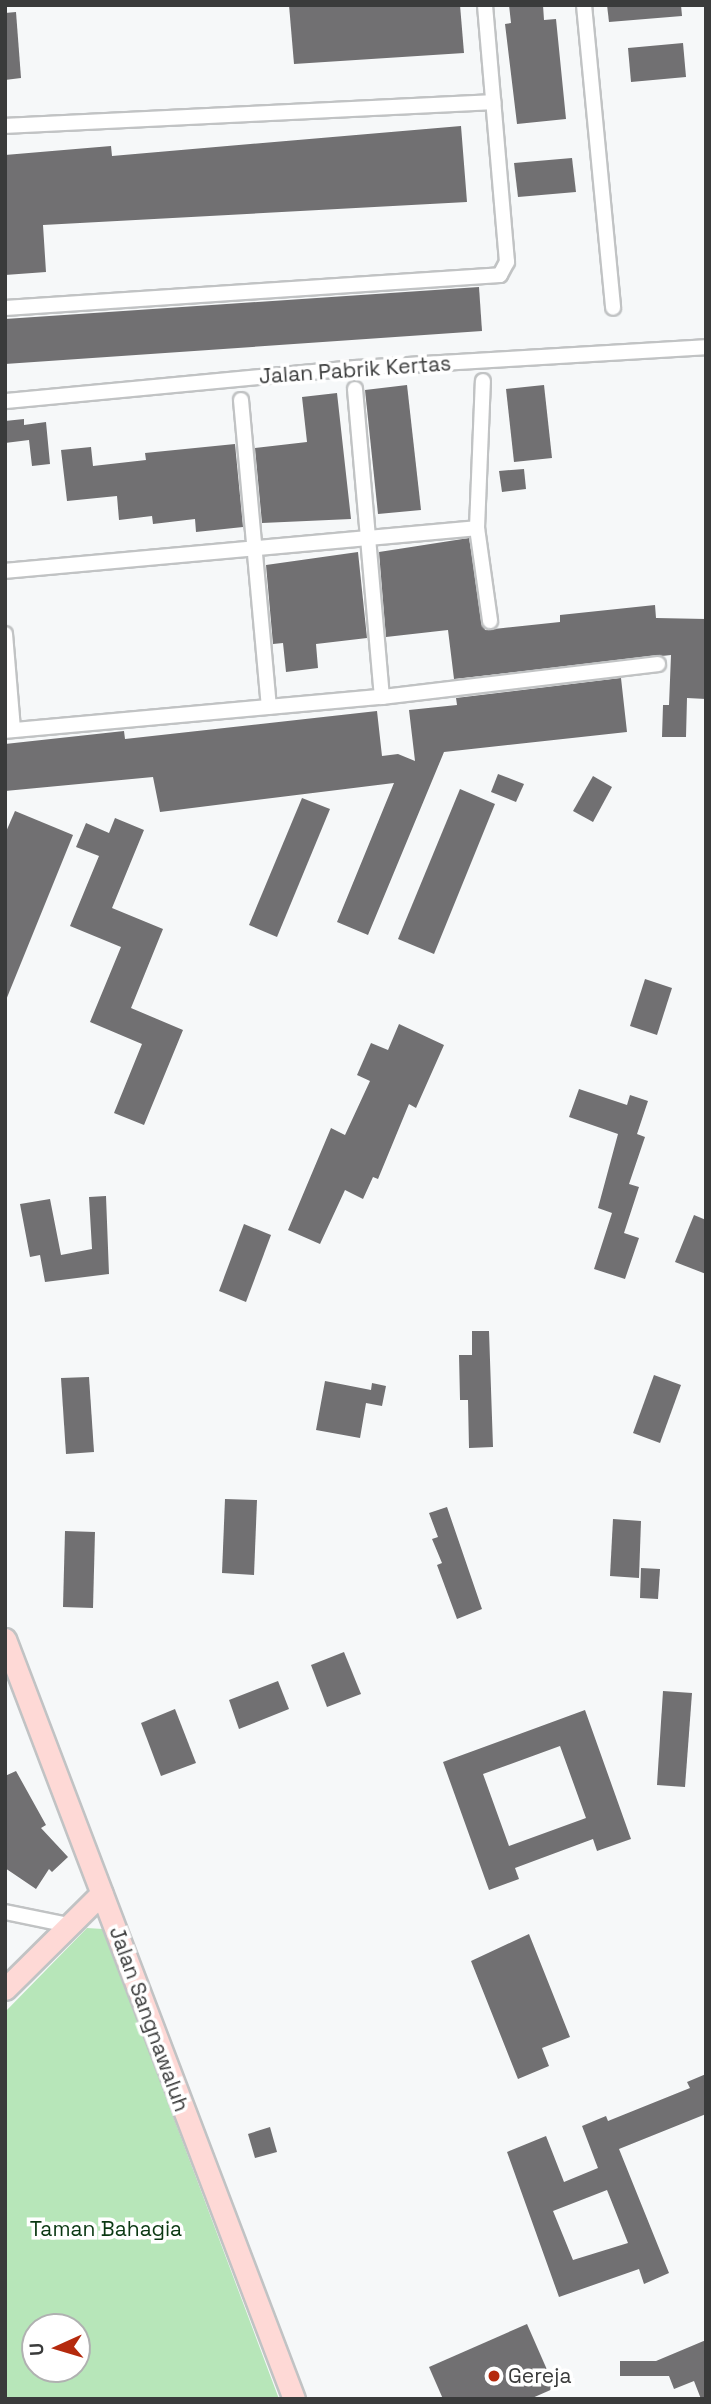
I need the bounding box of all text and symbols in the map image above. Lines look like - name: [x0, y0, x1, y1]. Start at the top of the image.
- street label: Jalan Pabrik Kertas: [258, 351, 452, 389]
- street label: Jalan Sangnawaluh: [104, 1923, 194, 2115]
- park label: Taman Bahagia: [30, 2216, 182, 2242]
- north arrow: [21, 2313, 91, 2383]
- text: U: [24, 2342, 49, 2357]
- place label: Gereja: [508, 2363, 572, 2389]
- marker: Gereja: [486, 2368, 502, 2384]

